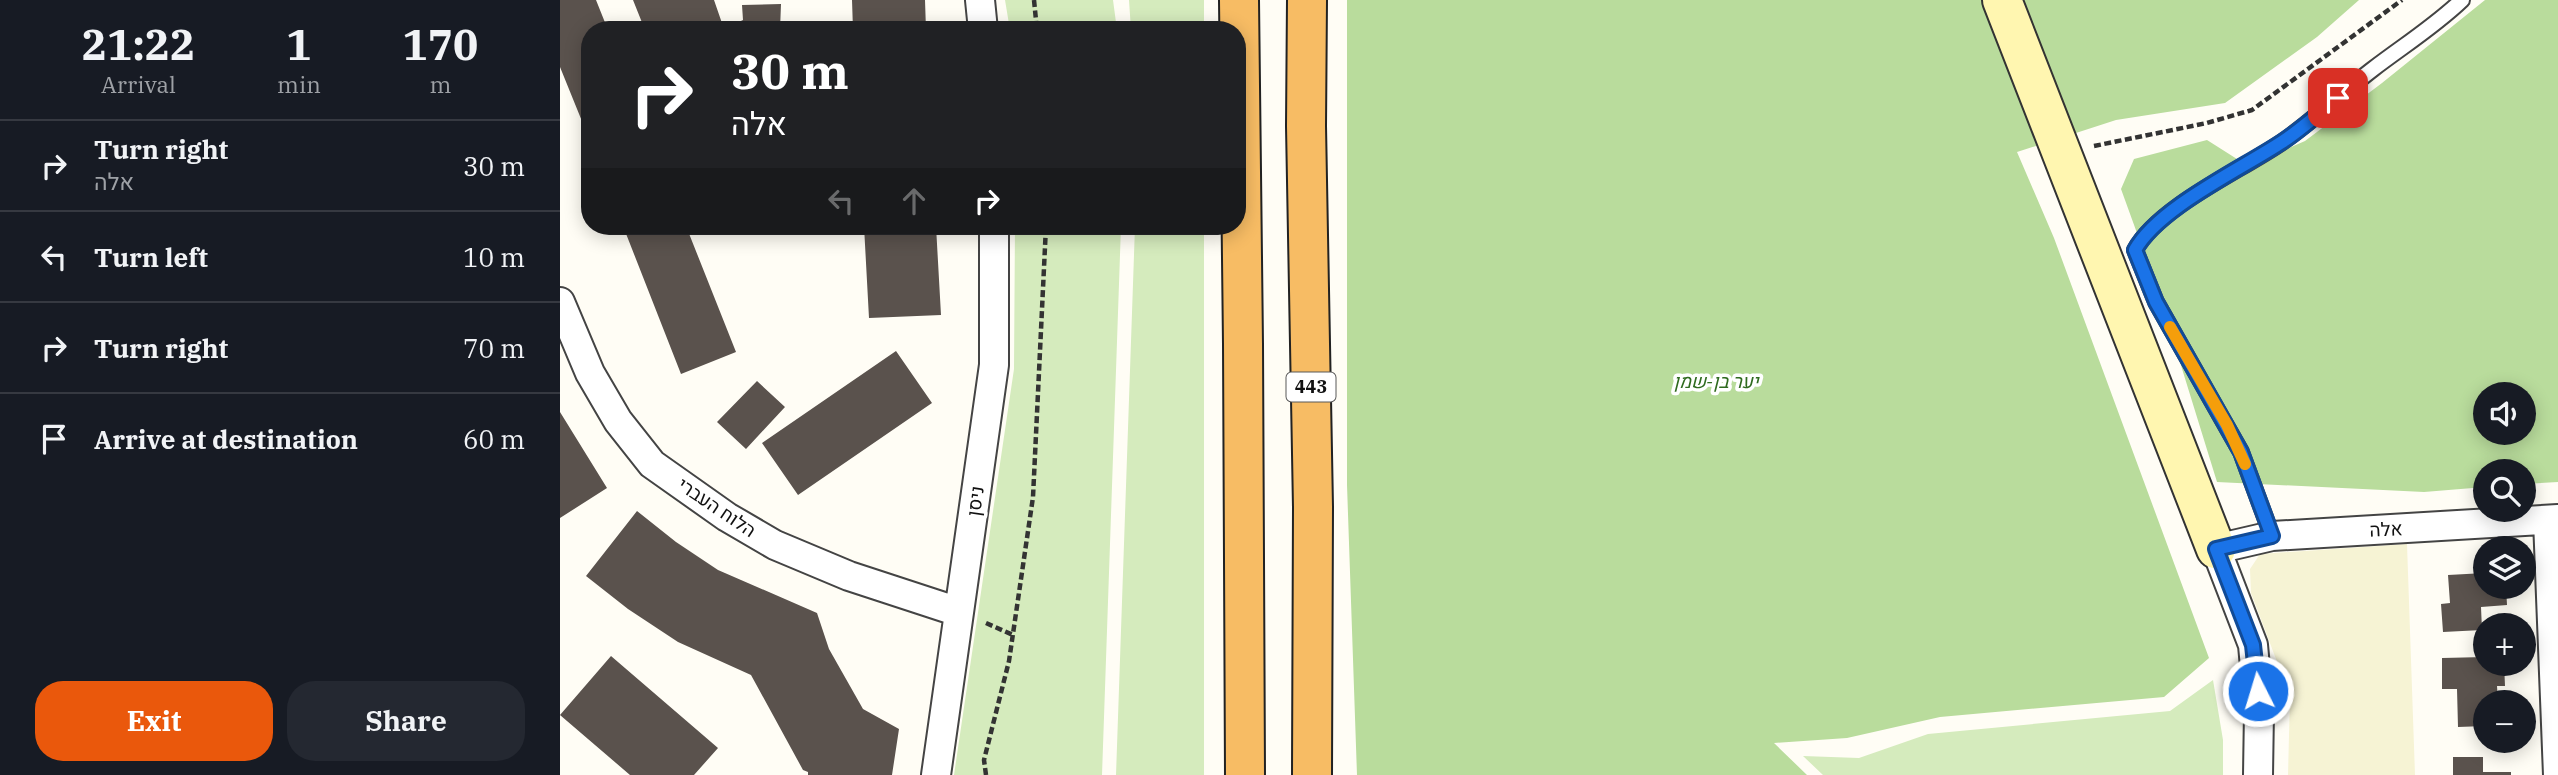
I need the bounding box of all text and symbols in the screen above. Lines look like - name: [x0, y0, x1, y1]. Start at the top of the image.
- text: 21:22: [82, 17, 195, 72]
- text: 1: [286, 17, 312, 72]
- text: 170: [403, 17, 478, 72]
- text: 30 m: [731, 39, 849, 102]
- icon: right: [616, 49, 707, 140]
- pin: [2308, 68, 2368, 128]
- text: Arrival: [101, 69, 176, 99]
- text: min: [277, 69, 321, 99]
- text: m: [429, 69, 451, 99]
- icon: arrive: [2319, 79, 2357, 117]
- text: אלה: [731, 102, 787, 144]
- text: Turn right: [94, 132, 228, 166]
- icon: right: [35, 147, 73, 185]
- text: 30 m: [463, 149, 525, 183]
- text: אלה: [94, 166, 134, 196]
- icon: left: [822, 182, 860, 220]
- icon: ahead: [895, 182, 933, 220]
- icon: right: [968, 182, 1006, 220]
- icon: left: [35, 238, 73, 276]
- text: Turn left: [94, 240, 208, 274]
- text: 10 m: [463, 240, 525, 274]
- icon: right: [35, 329, 73, 367]
- text: Turn right: [94, 331, 228, 365]
- text: 70 m: [463, 331, 525, 365]
- park label: יער בן-שמן: [1674, 369, 1760, 393]
- road number: 443: [1286, 372, 1336, 402]
- map controls: [2473, 382, 2536, 753]
- button: sound: [2473, 382, 2536, 445]
- icon: arrive: [35, 420, 73, 458]
- text: Arrive at destination: [94, 422, 358, 456]
- text: 60 m: [463, 422, 525, 456]
- button: search: [2473, 459, 2536, 522]
- street label: הלוח העברי: [673, 472, 761, 542]
- street label: ניסן: [961, 484, 989, 518]
- street label: אלה: [2369, 516, 2403, 542]
- button: layers: [2473, 536, 2536, 599]
- button: +: [2473, 613, 2536, 676]
- position arrow: [2221, 654, 2295, 728]
- button: Exit: [35, 681, 273, 761]
- button: Share: [287, 681, 525, 761]
- button: −: [2473, 690, 2536, 753]

